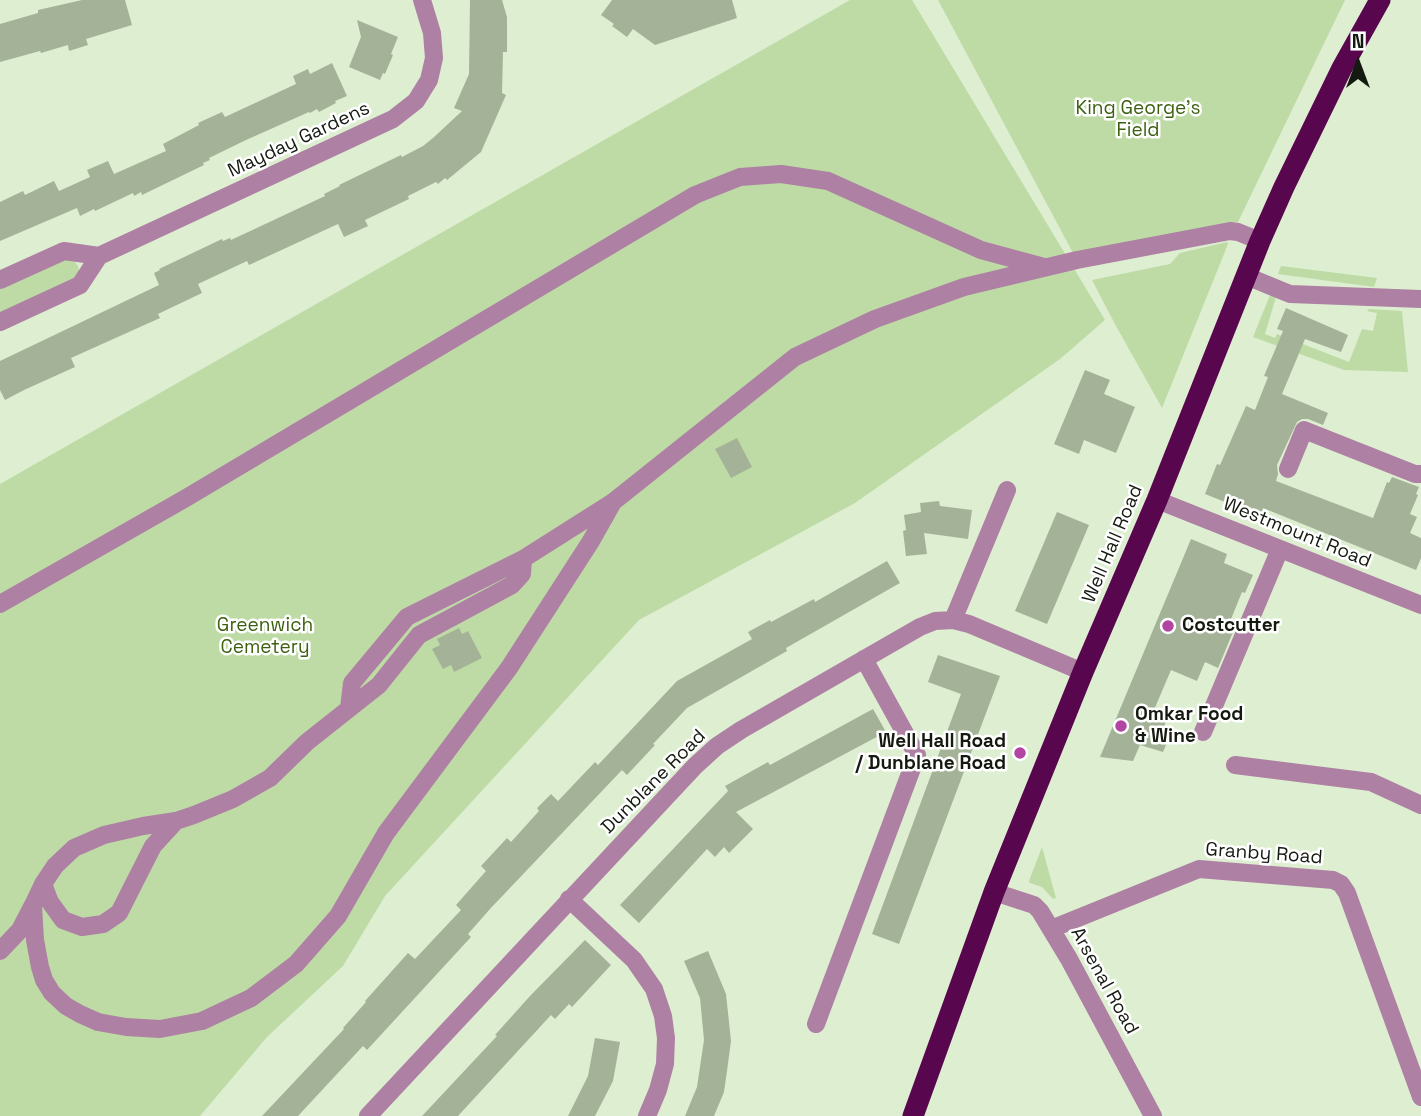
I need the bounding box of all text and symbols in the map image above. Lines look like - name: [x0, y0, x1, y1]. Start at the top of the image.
- north arrow: [1323, 28, 1393, 98]
- text: N: [1352, 29, 1364, 54]
- street label: Mayday Gardens: [225, 97, 373, 183]
- park label: King George's Field: [1076, 98, 1200, 142]
- street label: Well Hall Road: [1078, 482, 1148, 606]
- street label: Westmount Road: [1220, 493, 1374, 573]
- park label: Greenwich Cemetery: [217, 615, 313, 659]
- place label: Costcutter: [1182, 615, 1280, 637]
- marker: Costcutter: [1160, 618, 1176, 634]
- place label: Omkar Food & Wine: [1135, 704, 1243, 748]
- marker: Omkar Food & Wine: [1113, 718, 1129, 734]
- street label: Dunblane Road: [597, 725, 711, 839]
- place label: Well Hall Road / Dunblane Road: [856, 731, 1006, 775]
- marker: Well Hall Road / Dunblane Road: [1012, 745, 1028, 761]
- street label: Granby Road: [1205, 839, 1323, 869]
- street label: Arsenal Road: [1065, 923, 1143, 1039]

